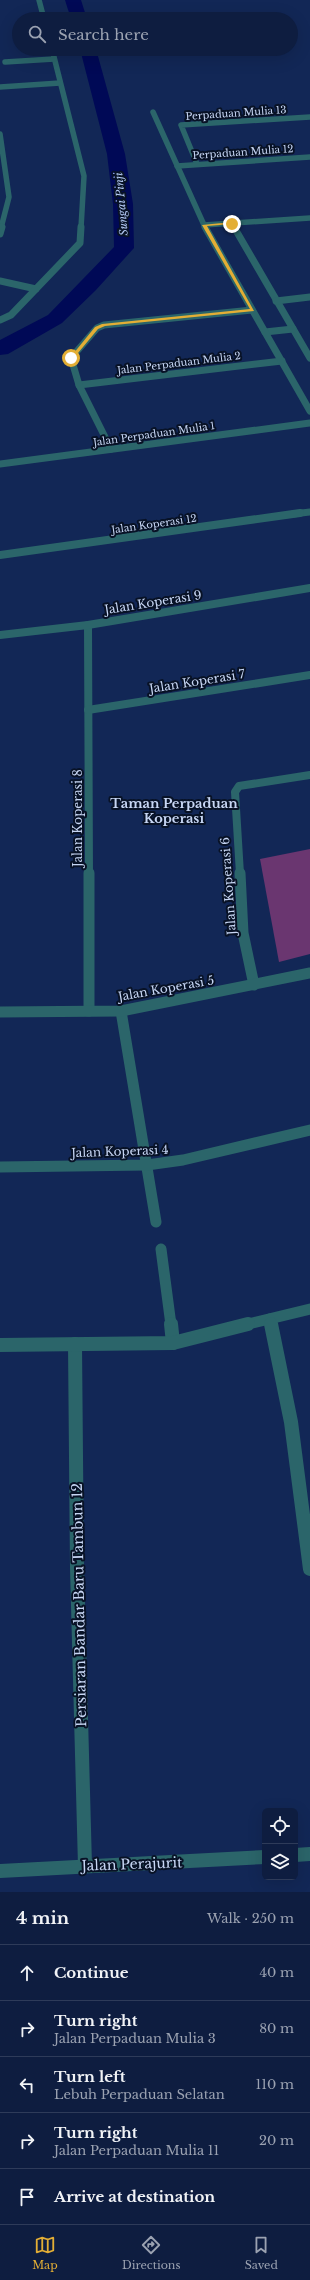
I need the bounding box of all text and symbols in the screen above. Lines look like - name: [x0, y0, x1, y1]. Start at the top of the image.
- search box: [12, 12, 298, 56]
- icon: search: [26, 23, 48, 45]
- text: Search here: [58, 25, 149, 44]
- street label: Perpaduan Mulia 13: [185, 103, 287, 123]
- street label: Perpaduan Mulia 12: [192, 142, 294, 162]
- water label: Sungai Pinji: [111, 171, 131, 236]
- route end: [223, 215, 241, 233]
- route start: [62, 349, 80, 367]
- street label: Jalan Perpaduan Mulia 2: [114, 349, 242, 377]
- street label: Jalan Perpaduan Mulia 1: [90, 419, 216, 449]
- street label: Jalan Koperasi 12: [109, 512, 197, 537]
- street label: Jalan Koperasi 9: [101, 587, 203, 617]
- street label: Jalan Koperasi 7: [146, 666, 247, 696]
- street label: Jalan Koperasi 8: [70, 769, 85, 869]
- district label: Taman Perpaduan Koperasi: [110, 795, 238, 827]
- street label: Jalan Koperasi 6: [217, 836, 239, 937]
- street label: Jalan Koperasi 5: [115, 972, 215, 1004]
- street label: Jalan Koperasi 4: [69, 1142, 169, 1160]
- street label: Persiaran Bandar Baru Tambun 12: [68, 1483, 90, 1727]
- map controls: [262, 1808, 298, 1880]
- button: locate: [262, 1808, 298, 1844]
- button: layers: [262, 1844, 298, 1880]
- street label: Jalan Perajurit: [79, 1853, 183, 1875]
- text: 4 min: [16, 1908, 69, 1929]
- text: Walk · 250 m: [207, 1910, 294, 1927]
- icon: ahead: [16, 1962, 38, 1984]
- text: Continue: [54, 1963, 129, 1982]
- text: 40 m: [259, 1964, 294, 1981]
- text: Turn right: [54, 2011, 137, 2030]
- icon: right: [16, 2018, 38, 2040]
- text: 80 m: [259, 2020, 294, 2037]
- text: Jalan Perpaduan Mulia 3: [54, 2030, 216, 2047]
- text: Turn left: [54, 2067, 125, 2086]
- icon: left: [16, 2074, 38, 2096]
- text: 110 m: [255, 2076, 294, 2093]
- text: Lebuh Perpaduan Selatan: [54, 2086, 225, 2103]
- text: Turn right: [54, 2123, 137, 2142]
- icon: right: [16, 2130, 38, 2152]
- text: 20 m: [259, 2132, 294, 2149]
- text: Jalan Perpaduan Mulia 11: [54, 2142, 219, 2159]
- icon: arrive: [16, 2186, 38, 2208]
- text: Arrive at destination: [54, 2187, 215, 2206]
- tab: Map: [32, 2234, 58, 2272]
- tab: Directions: [122, 2234, 180, 2272]
- tab: Saved: [245, 2234, 278, 2272]

